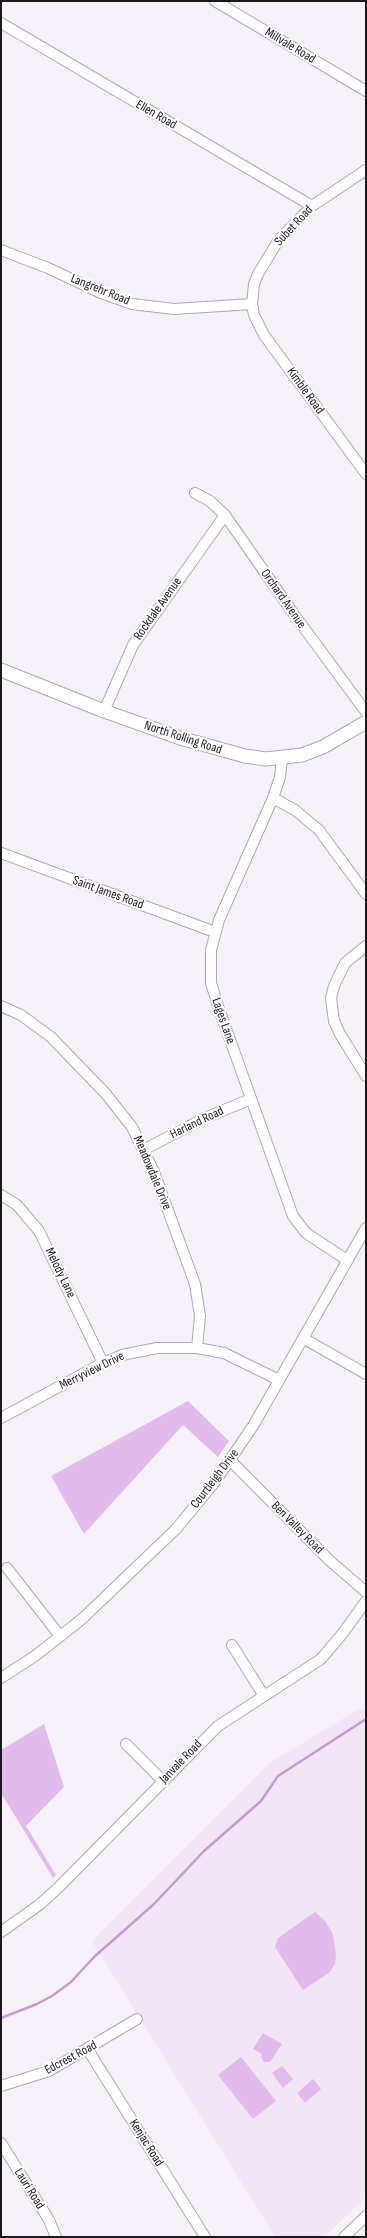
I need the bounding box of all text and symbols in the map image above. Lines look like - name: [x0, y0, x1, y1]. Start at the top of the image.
- street label: Millvale Road: [262, 25, 318, 67]
- street label: Ellen Road: [133, 97, 179, 133]
- street label: Subet Road: [271, 203, 317, 249]
- street label: Langrehr Road: [68, 271, 132, 309]
- street label: Kimble Road: [283, 365, 327, 417]
- street label: Orchard Avenue: [257, 566, 309, 632]
- street label: Rockdale Avenue: [131, 575, 185, 643]
- street label: North Rolling Road: [142, 718, 224, 758]
- street label: Saint James Road: [70, 873, 146, 913]
- street label: Lages Lane: [208, 996, 238, 1046]
- street label: Harland Road: [168, 1103, 226, 1143]
- street label: Meadowdale Drive: [129, 1134, 175, 1212]
- street label: Melody Lane: [41, 1245, 79, 1301]
- street label: Merryview Drive: [57, 1349, 127, 1393]
- street label: Courtleigh Drive: [188, 1446, 242, 1512]
- street label: Ben Valley Road: [268, 1499, 326, 1557]
- street label: Janvale Road: [156, 1737, 206, 1787]
- street label: Edcrest Road: [42, 2038, 100, 2078]
- street label: Kenjac Road: [125, 2117, 167, 2169]
- street label: Lauri Road: [10, 2166, 48, 2212]

